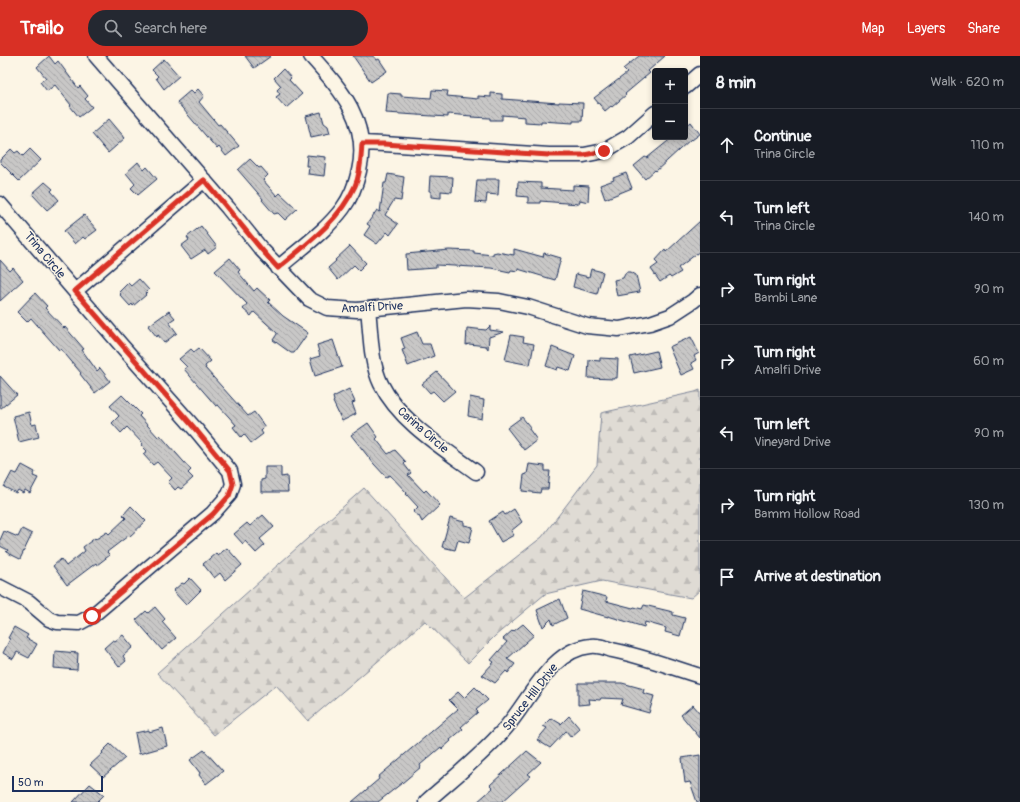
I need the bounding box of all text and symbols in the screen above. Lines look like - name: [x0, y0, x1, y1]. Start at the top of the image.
- search box: [88, 10, 368, 46]
- text: Trailo: [20, 16, 64, 40]
- icon: search: [102, 17, 124, 39]
- text: Search here: [134, 19, 207, 38]
- text: Map: [862, 20, 885, 37]
- text: Layers: [907, 20, 945, 37]
- text: Share: [967, 20, 1000, 37]
- map controls: [652, 68, 688, 140]
- button: +: [652, 68, 688, 104]
- text: 8 min: [716, 72, 756, 93]
- text: Walk · 620 m: [930, 74, 1004, 90]
- button: −: [652, 104, 688, 140]
- text: Continue: [754, 127, 812, 146]
- icon: ahead: [716, 134, 738, 156]
- text: 110 m: [971, 137, 1004, 153]
- route end: [595, 142, 613, 160]
- text: Trina Circle: [754, 146, 815, 162]
- text: Turn left: [754, 199, 810, 218]
- icon: left: [716, 206, 738, 228]
- text: 140 m: [968, 209, 1004, 225]
- text: Trina Circle: [754, 218, 815, 234]
- street label: Trina Circle: [21, 229, 68, 282]
- text: Turn right: [754, 271, 815, 290]
- icon: right: [716, 278, 738, 300]
- text: 90 m: [974, 281, 1004, 297]
- text: Bambi Lane: [754, 290, 817, 306]
- street label: Amalfi Drive: [341, 298, 403, 317]
- text: Turn right: [754, 343, 815, 362]
- icon: right: [716, 350, 738, 372]
- text: 60 m: [973, 353, 1004, 369]
- text: Amalfi Drive: [754, 362, 821, 378]
- street label: Carina Circle: [394, 404, 451, 457]
- text: Turn left: [754, 415, 810, 434]
- icon: left: [716, 422, 738, 444]
- text: 90 m: [974, 425, 1004, 441]
- text: Vineyard Drive: [754, 434, 831, 450]
- text: Turn right: [754, 487, 815, 506]
- icon: right: [716, 494, 738, 516]
- text: 130 m: [968, 497, 1004, 513]
- text: Bamm Hollow Road: [754, 506, 860, 522]
- icon: arrive: [716, 566, 738, 588]
- text: Arrive at destination: [754, 567, 881, 586]
- route start: [83, 607, 101, 625]
- street label: Spruce Hill Drive: [499, 661, 561, 734]
- scale bar: [12, 774, 103, 793]
- text: 50 m: [18, 776, 44, 789]

